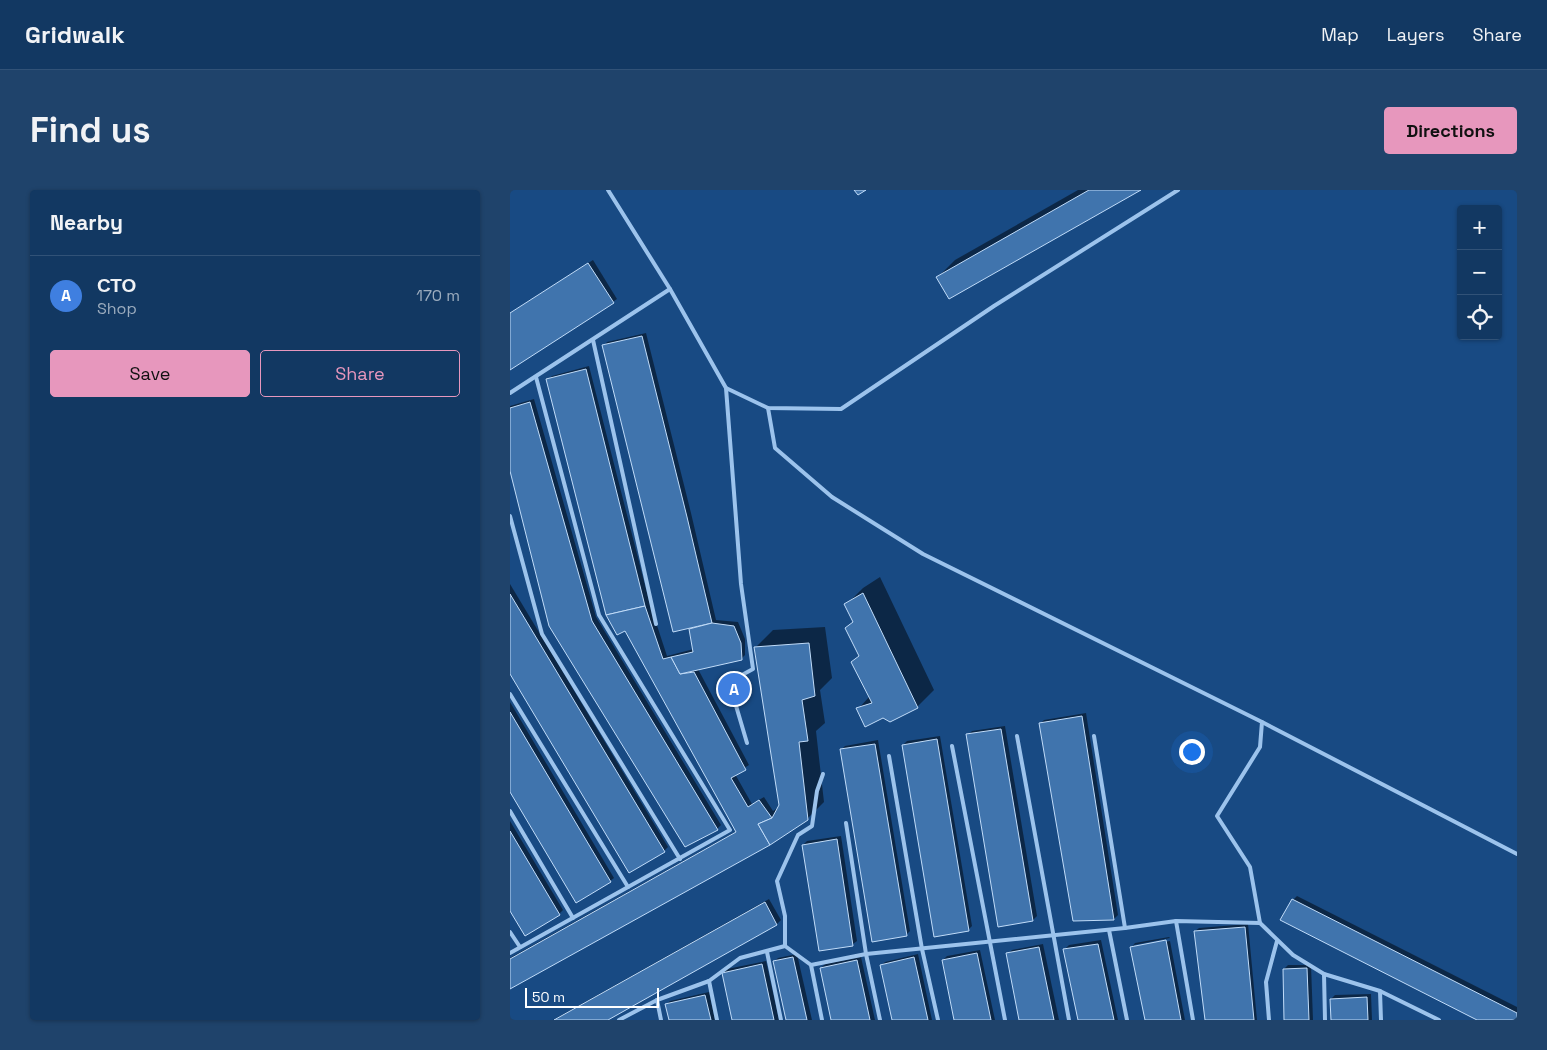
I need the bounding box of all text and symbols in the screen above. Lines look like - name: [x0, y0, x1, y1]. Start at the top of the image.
- text: Gridwalk: [25, 19, 125, 50]
- text: Map: [1321, 23, 1359, 46]
- text: Layers: [1387, 23, 1444, 46]
- text: Share: [1472, 23, 1522, 46]
- button: Directions: [1384, 107, 1517, 154]
- text: Find us: [30, 108, 151, 152]
- map controls: [1457, 205, 1502, 340]
- button: +: [1457, 205, 1502, 250]
- text: Nearby: [50, 209, 123, 236]
- button: −: [1457, 250, 1502, 295]
- text: СТО: [97, 273, 136, 298]
- text: A: [61, 285, 71, 306]
- text: 170 m: [416, 285, 460, 306]
- button: locate: [1457, 295, 1502, 340]
- text: Shop: [97, 298, 137, 319]
- button: Save: [50, 350, 250, 397]
- button: Share: [260, 350, 460, 397]
- pin: A: [718, 670, 750, 708]
- your location: [1179, 739, 1205, 765]
- scale bar: [525, 985, 659, 1008]
- text: 50 m: [532, 988, 565, 1006]

